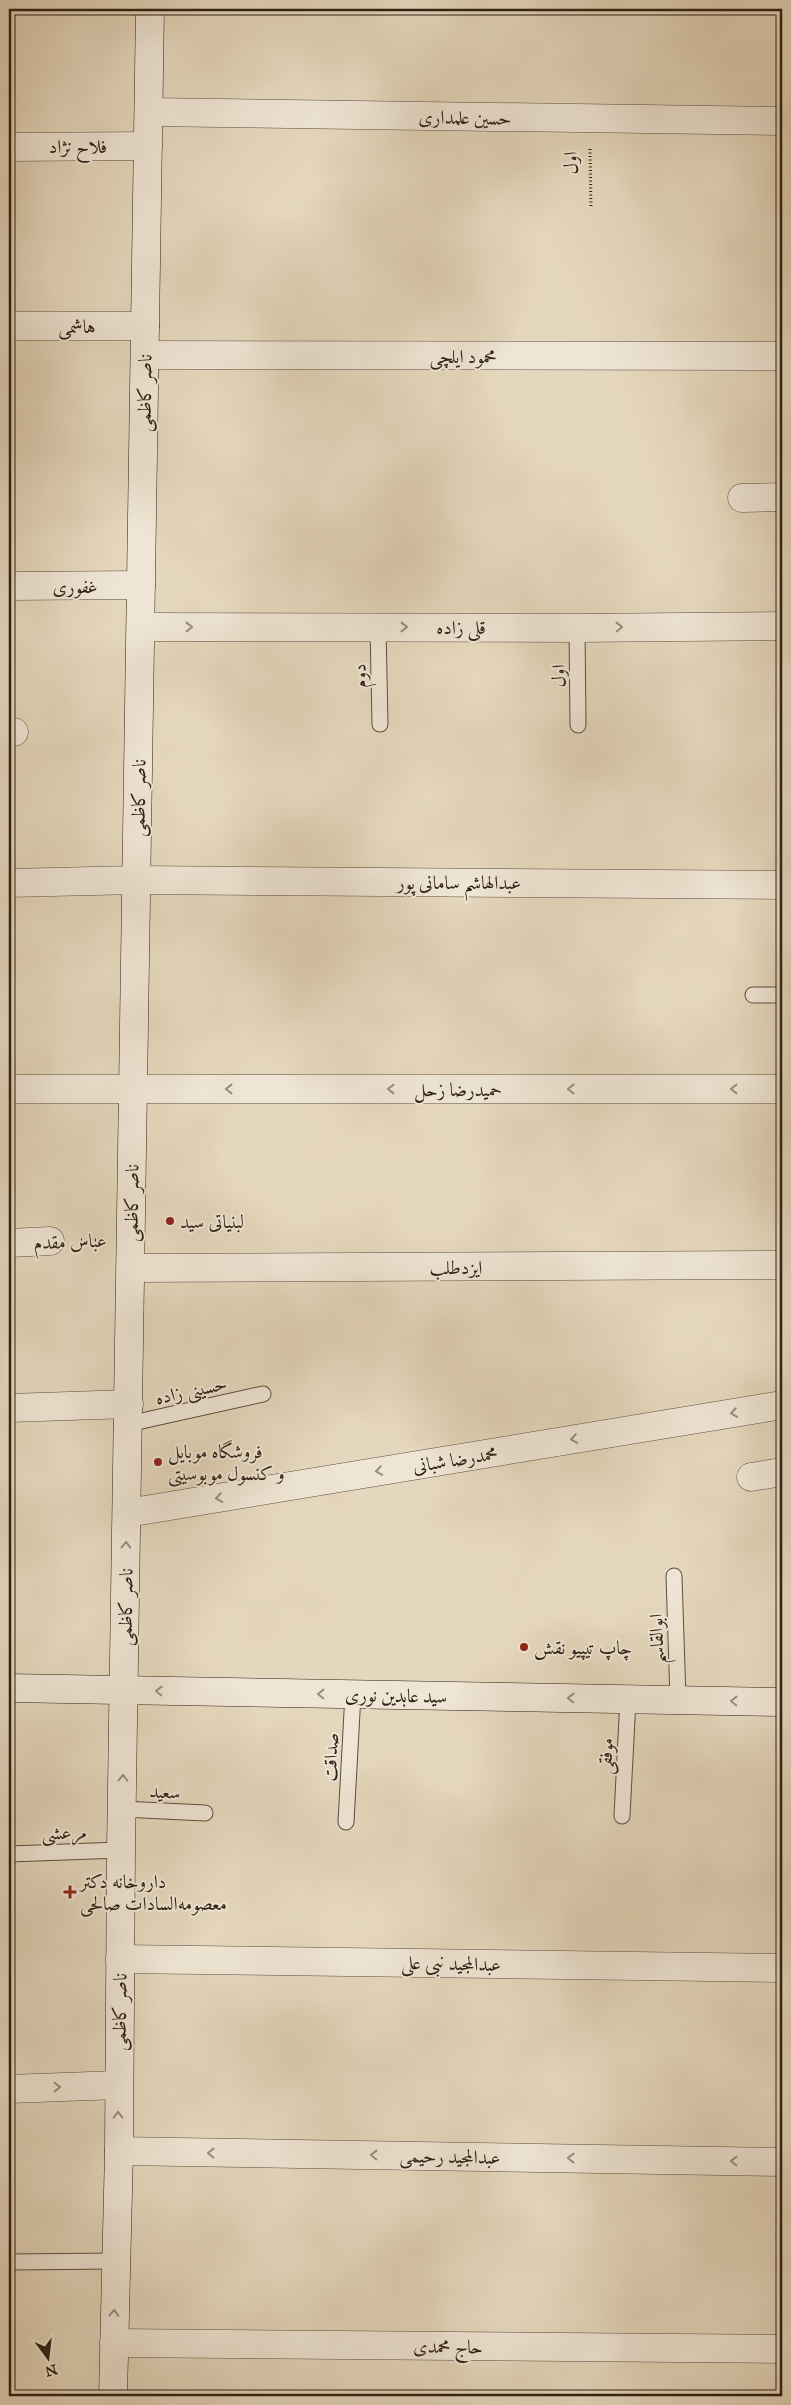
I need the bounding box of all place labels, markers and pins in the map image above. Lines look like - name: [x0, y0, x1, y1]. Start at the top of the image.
- place label: لبنیاتی سید: [180, 1210, 244, 1233]
- marker: لبنیاتی سید: [164, 1215, 176, 1227]
- place label: فروشگاه موبایل و کنسول موبوسیتی: [168, 1439, 285, 1487]
- marker: فروشگاه موبایل و کنسول موبوسیتی: [152, 1456, 164, 1468]
- place label: چاپ تیپیو نقش: [534, 1636, 632, 1661]
- marker: چاپ تیپیو نقش: [518, 1641, 530, 1653]
- place label: داروخانه دکتر معصومه‌السادات صالحی: [78, 1870, 227, 1917]
- marker: داروخانه دکتر معصومه‌السادات صالحی: [64, 1886, 76, 1898]

